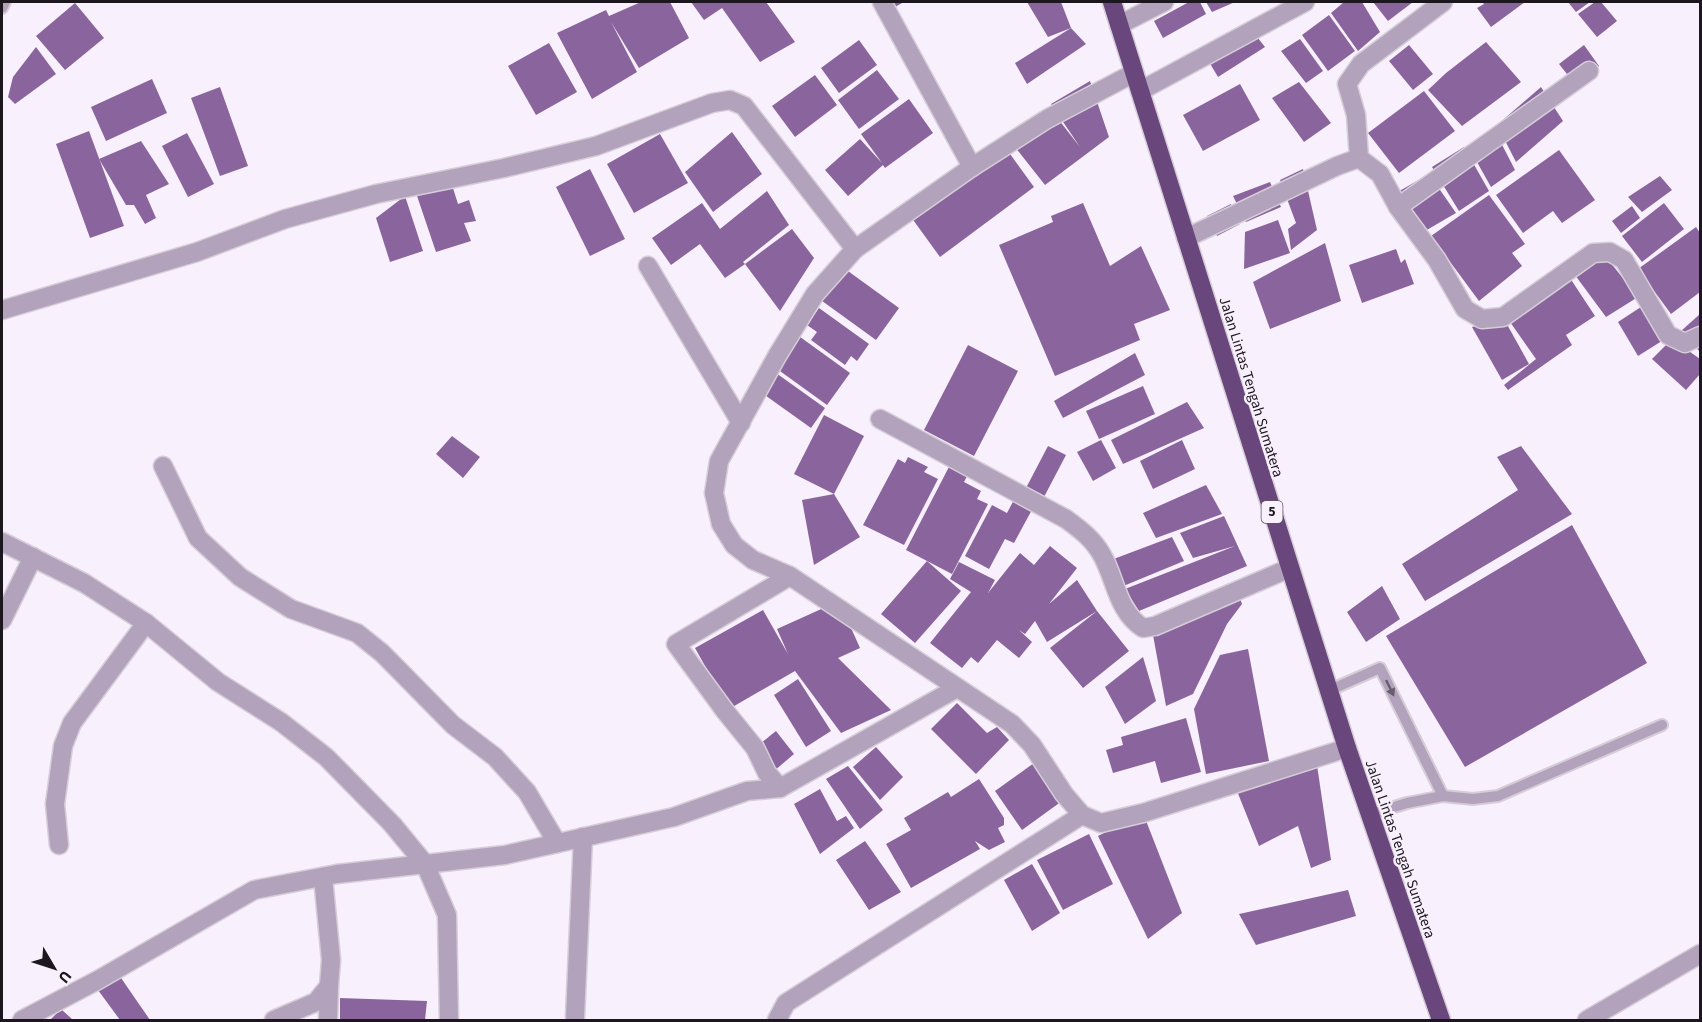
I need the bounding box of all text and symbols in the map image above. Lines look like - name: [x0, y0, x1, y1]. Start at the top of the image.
- street label: Jalan Lintas Tengah Sumatera: [1214, 294, 1288, 480]
- road number: 5: [1262, 501, 1282, 523]
- one-way arrow: [1385, 679, 1395, 697]
- street label: Jalan Lintas Tengah Sumatera: [1360, 757, 1440, 941]
- north arrow: [24, 938, 84, 998]
- text: U: [53, 966, 77, 988]

